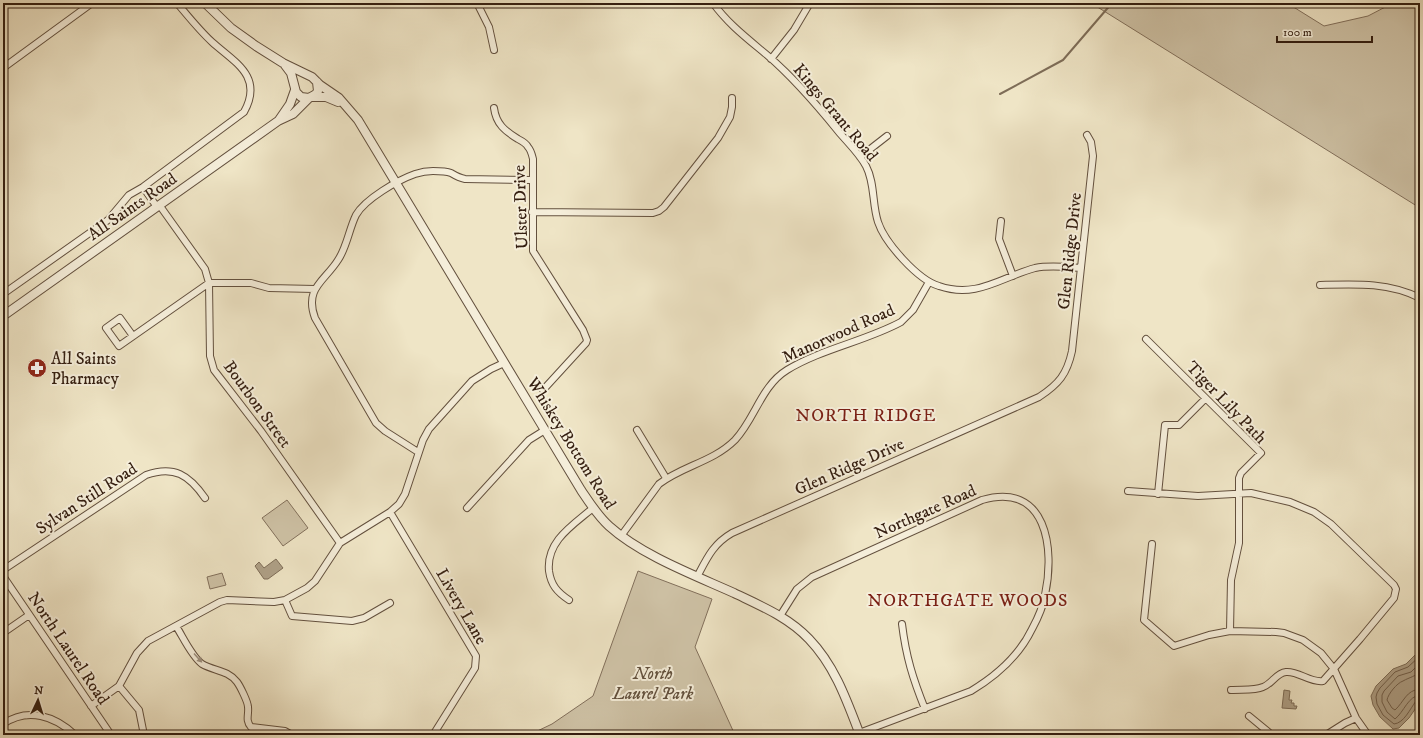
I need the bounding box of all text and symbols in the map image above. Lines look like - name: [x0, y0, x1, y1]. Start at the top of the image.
- scale bar: [1277, 18, 1372, 44]
- text: 100 m: [1283, 25, 1312, 40]
- street label: Kings Grant Road: [788, 59, 883, 167]
- street label: Ulster Drive: [509, 164, 533, 249]
- street label: All Saints Road: [84, 168, 182, 246]
- street label: Glen Ridge Drive: [1053, 192, 1087, 311]
- street label: Manorwood Road: [779, 299, 899, 369]
- place label: All Saints Pharmacy: [51, 348, 120, 390]
- pharmacy icon: All Saints Pharmacy: [26, 357, 48, 379]
- street label: Bourbon Street: [218, 357, 297, 453]
- street label: Tiger Lily Path: [1181, 357, 1271, 449]
- street label: Whiskey Bottom Road: [521, 372, 621, 514]
- district label: NORTH RIDGE: [796, 405, 936, 427]
- street label: Glen Ridge Drive: [791, 433, 908, 501]
- street label: Sylvan Still Road: [32, 458, 142, 540]
- street label: Northgate Road: [871, 479, 980, 544]
- street label: Livery Lane: [430, 564, 492, 649]
- street label: North Laurel Road: [24, 588, 114, 708]
- district label: NORTHGATE WOODS: [868, 590, 1068, 612]
- one-way arrow: [193, 653, 202, 664]
- park label: North Laurel Park: [612, 663, 694, 705]
- north arrow: [18, 680, 58, 720]

